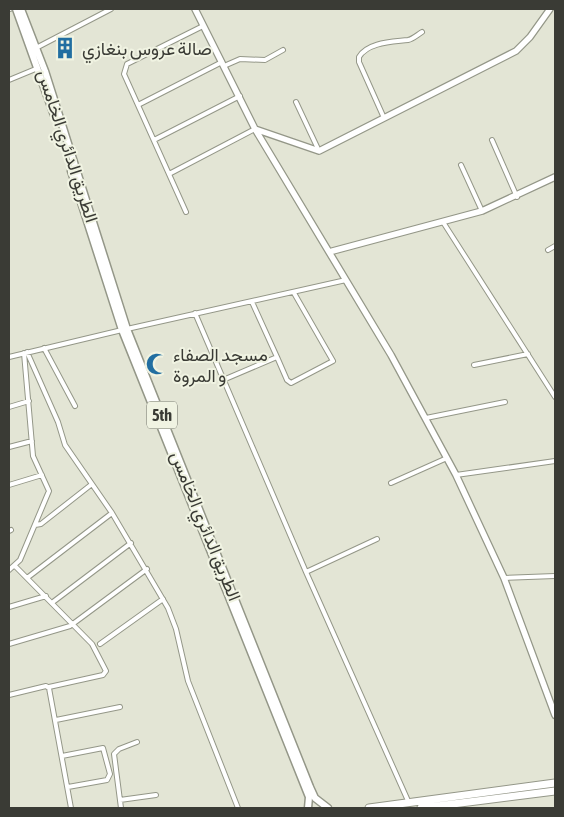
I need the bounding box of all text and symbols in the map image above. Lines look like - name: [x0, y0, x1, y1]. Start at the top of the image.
- building icon: صالة عروس بنغازي: [52, 35, 78, 61]
- place label: صالة عروس بنغازي: [82, 38, 212, 64]
- street label: الطريق الدائري الخامس: [29, 67, 103, 227]
- place label: مسجد الصفاء و المروة: [173, 344, 268, 387]
- mosque icon: مسجد الصفاء و المروة: [144, 351, 170, 377]
- road number: 5th: [147, 402, 177, 428]
- street label: الطريق الدائري الخامس: [162, 448, 246, 606]

